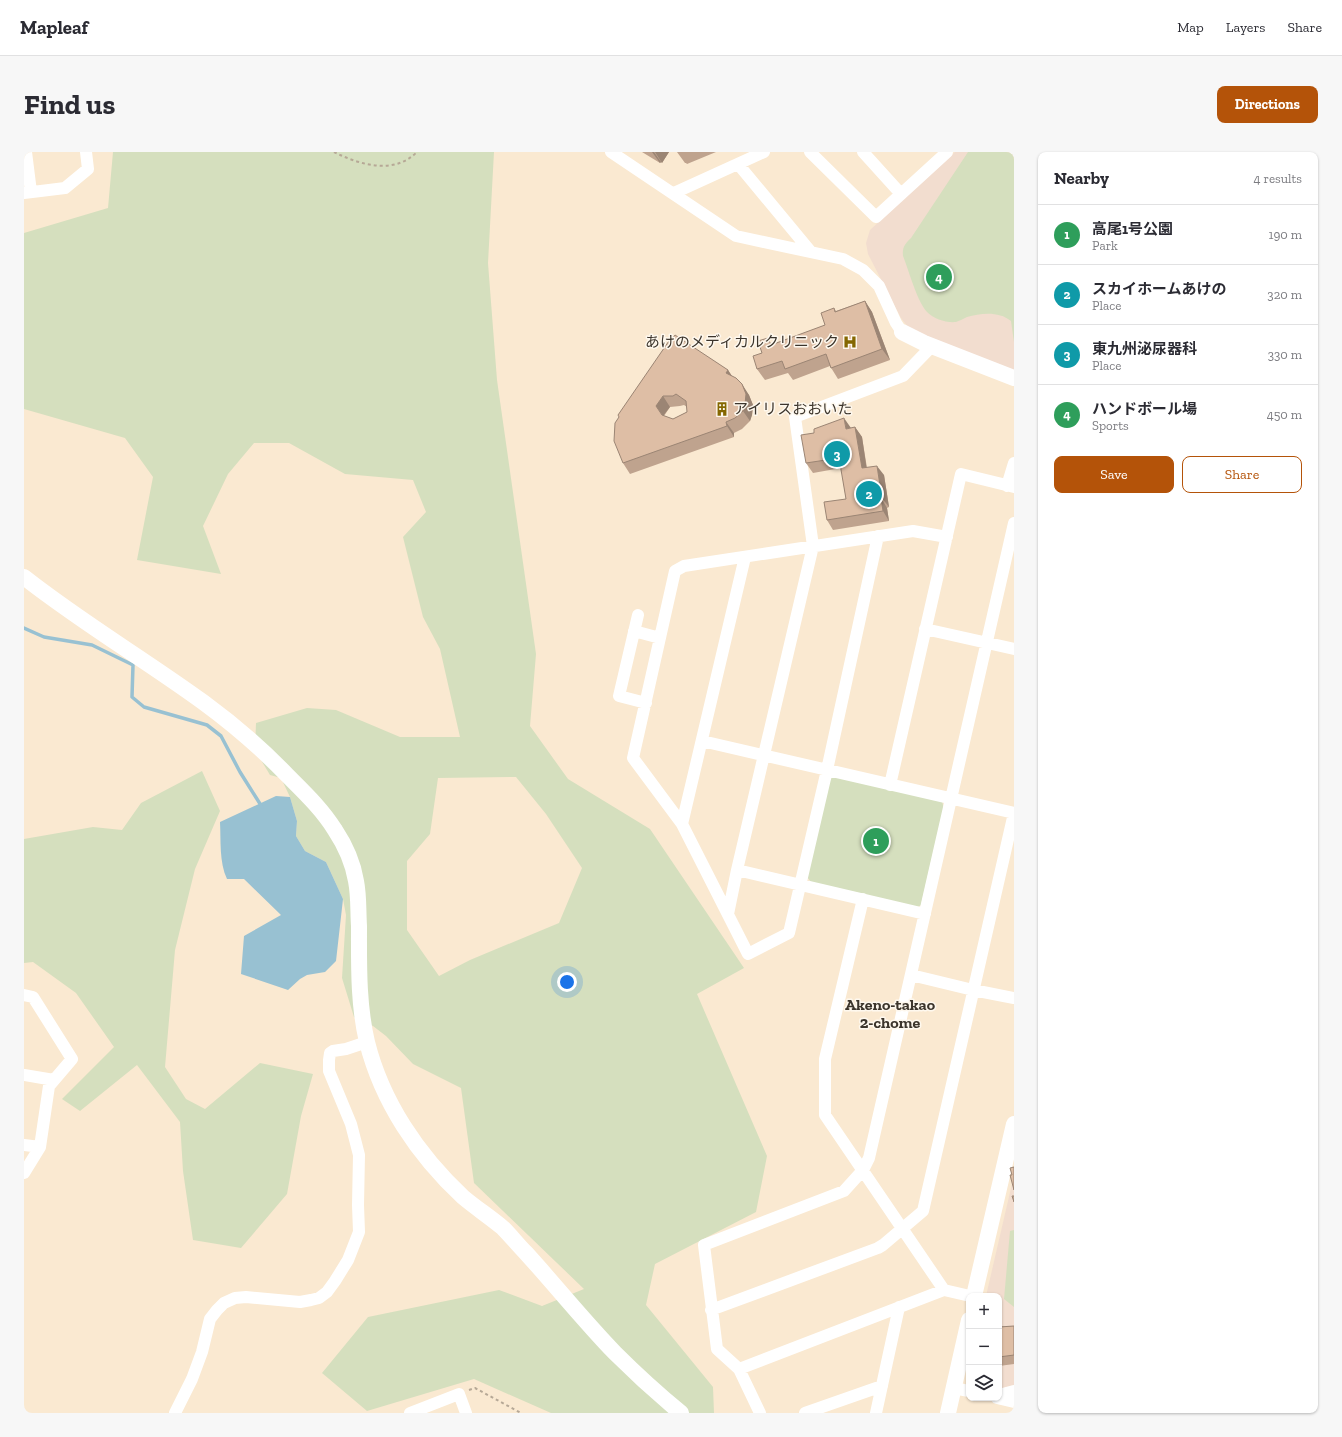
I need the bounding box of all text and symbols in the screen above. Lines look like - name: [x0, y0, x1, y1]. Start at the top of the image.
- text: Mapleaf: [20, 16, 88, 39]
- text: Map: [1177, 19, 1204, 36]
- text: Layers: [1226, 19, 1265, 36]
- text: Share: [1287, 19, 1322, 36]
- button: Directions: [1217, 86, 1318, 123]
- text: Find us: [24, 88, 115, 121]
- text: Nearby: [1054, 168, 1109, 188]
- text: 4 results: [1254, 171, 1302, 186]
- text: 高尾1号公園: [1092, 220, 1173, 238]
- text: 1: [1064, 227, 1070, 242]
- text: 190 m: [1268, 227, 1302, 242]
- text: Park: [1092, 238, 1118, 253]
- pin: 4: [926, 262, 952, 292]
- text: スカイホームあけの: [1092, 280, 1227, 298]
- text: 2: [1064, 287, 1070, 302]
- text: 320 m: [1267, 287, 1302, 302]
- text: Place: [1092, 298, 1121, 313]
- place label: あけのメディカルクリニック: [645, 333, 839, 351]
- hospital icon: あけのメディカルクリニック: [842, 334, 858, 350]
- text: 東九州泌尿器科: [1092, 340, 1197, 358]
- text: 3: [1064, 347, 1070, 362]
- text: 330 m: [1268, 347, 1302, 362]
- text: Place: [1092, 358, 1121, 373]
- place label: アイリスおおいた: [733, 400, 852, 418]
- text: ハンドボール場: [1092, 400, 1197, 418]
- building icon: アイリスおおいた: [714, 401, 730, 417]
- text: 4: [1063, 407, 1071, 422]
- text: 450 m: [1267, 407, 1302, 422]
- text: Sports: [1092, 418, 1129, 433]
- pin: 3: [824, 439, 850, 469]
- button: Save: [1054, 456, 1174, 493]
- button: Share: [1182, 456, 1302, 493]
- pin: 2: [856, 479, 882, 509]
- pin: 1: [863, 826, 889, 856]
- your location: [557, 972, 577, 992]
- district label: Akeno-takao 2-chome: [845, 995, 936, 1032]
- map controls: [966, 1293, 1002, 1401]
- button: +: [966, 1293, 1002, 1329]
- button: −: [966, 1329, 1002, 1365]
- button: layers: [966, 1365, 1002, 1401]

